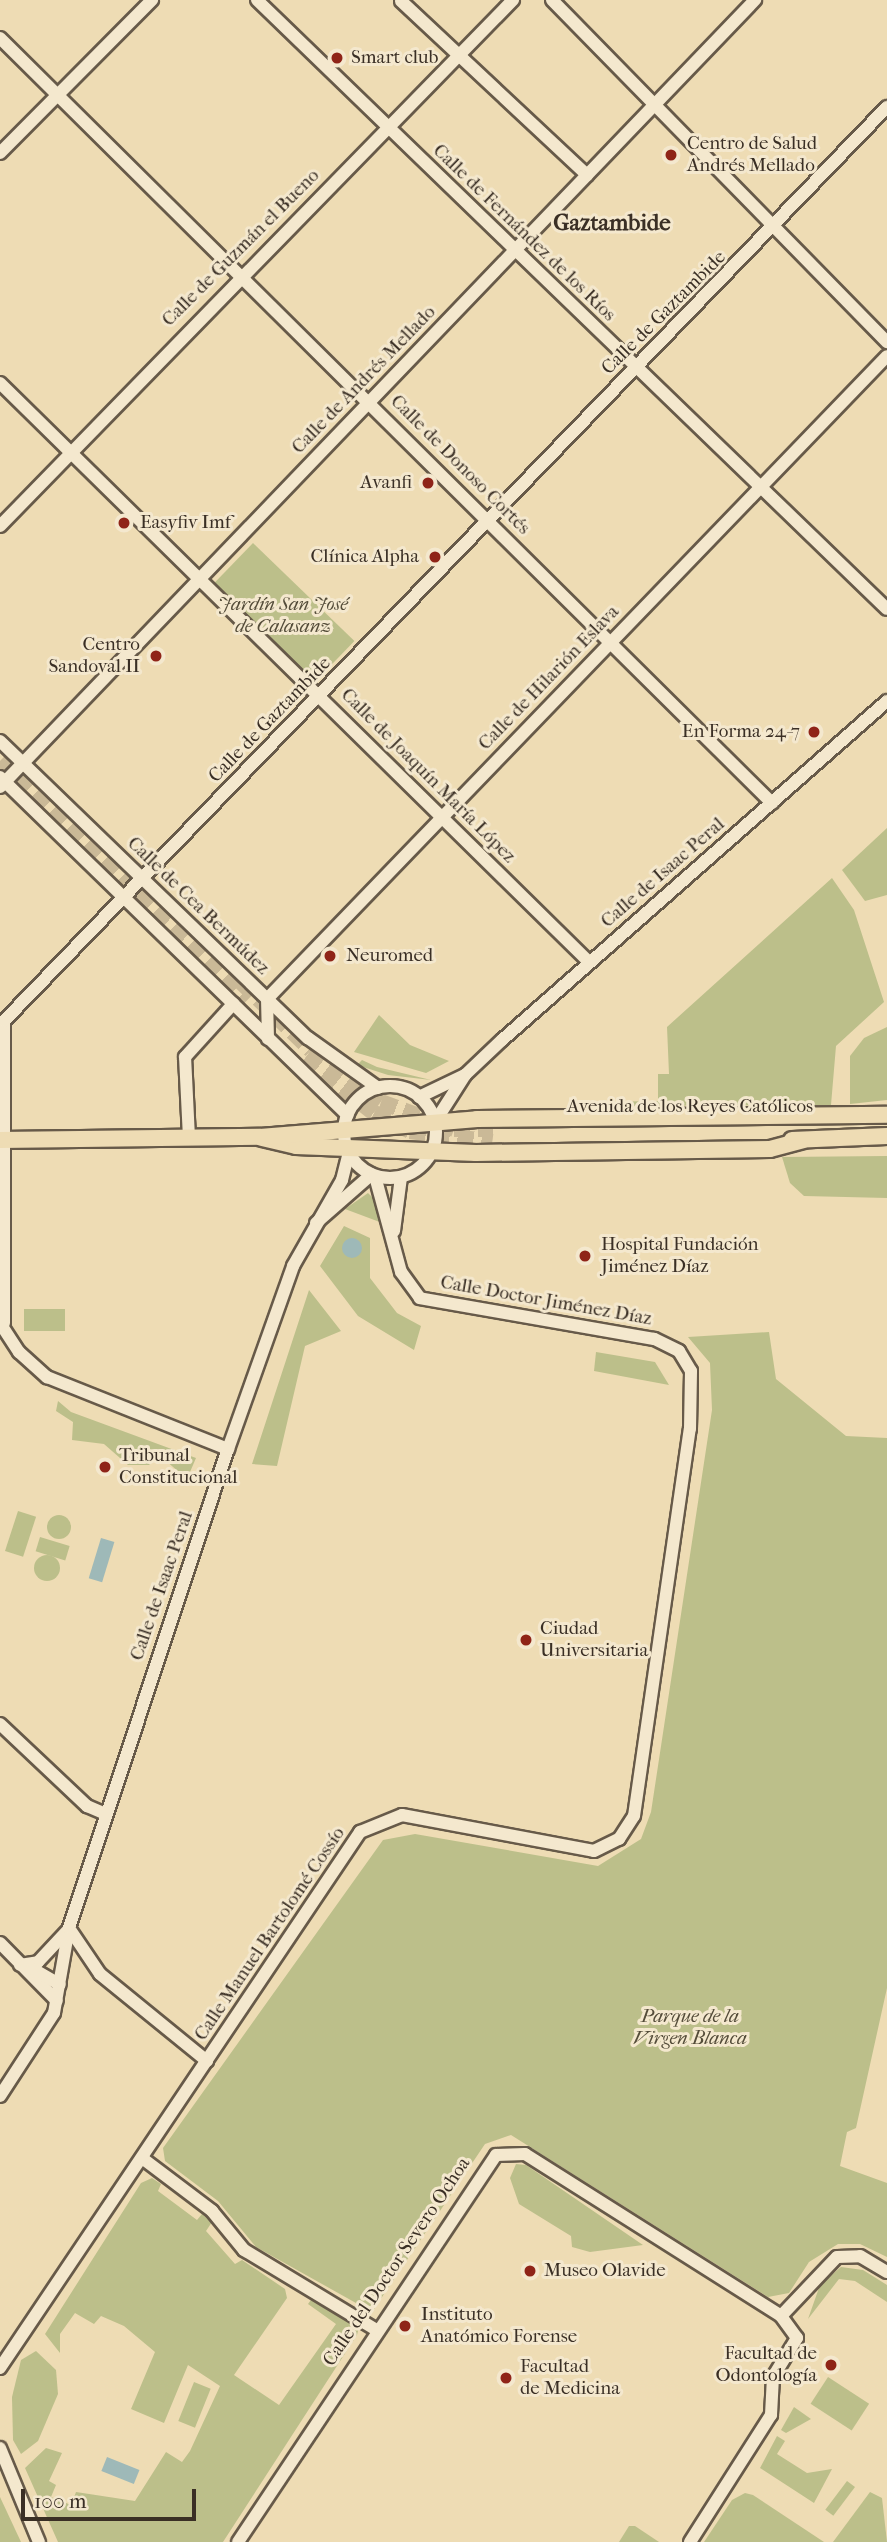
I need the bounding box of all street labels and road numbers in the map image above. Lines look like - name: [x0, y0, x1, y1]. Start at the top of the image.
- street label: Calle de Fernández de los Ríos: [428, 140, 620, 326]
- street label: Calle de Guzmán el Bueno: [158, 165, 324, 331]
- street label: Calle de Gaztambide: [597, 246, 731, 380]
- street label: Calle de Andrés Mellado: [287, 301, 441, 459]
- street label: Calle de Donoso Cortés: [385, 390, 535, 540]
- street label: Calle de Hilarión Eslava: [474, 601, 624, 755]
- street label: Calle de Gaztambide: [204, 652, 336, 788]
- street label: Calle de Joaquín María López: [336, 684, 520, 868]
- street label: Calle de Isaac Peral: [597, 813, 729, 933]
- street label: Calle de Cea Bermúdez: [122, 832, 274, 980]
- street label: Avenida de los Reyes Católicos: [567, 1096, 813, 1118]
- street label: Calle Doctor Jiménez Díaz: [439, 1271, 653, 1331]
- street label: Calle de Isaac Peral: [126, 1508, 198, 1664]
- street label: Calle Manuel Bartolomé Cossío: [190, 1823, 350, 2045]
- street label: Calle del Doctor Severo Ochoa: [319, 2153, 475, 2371]

